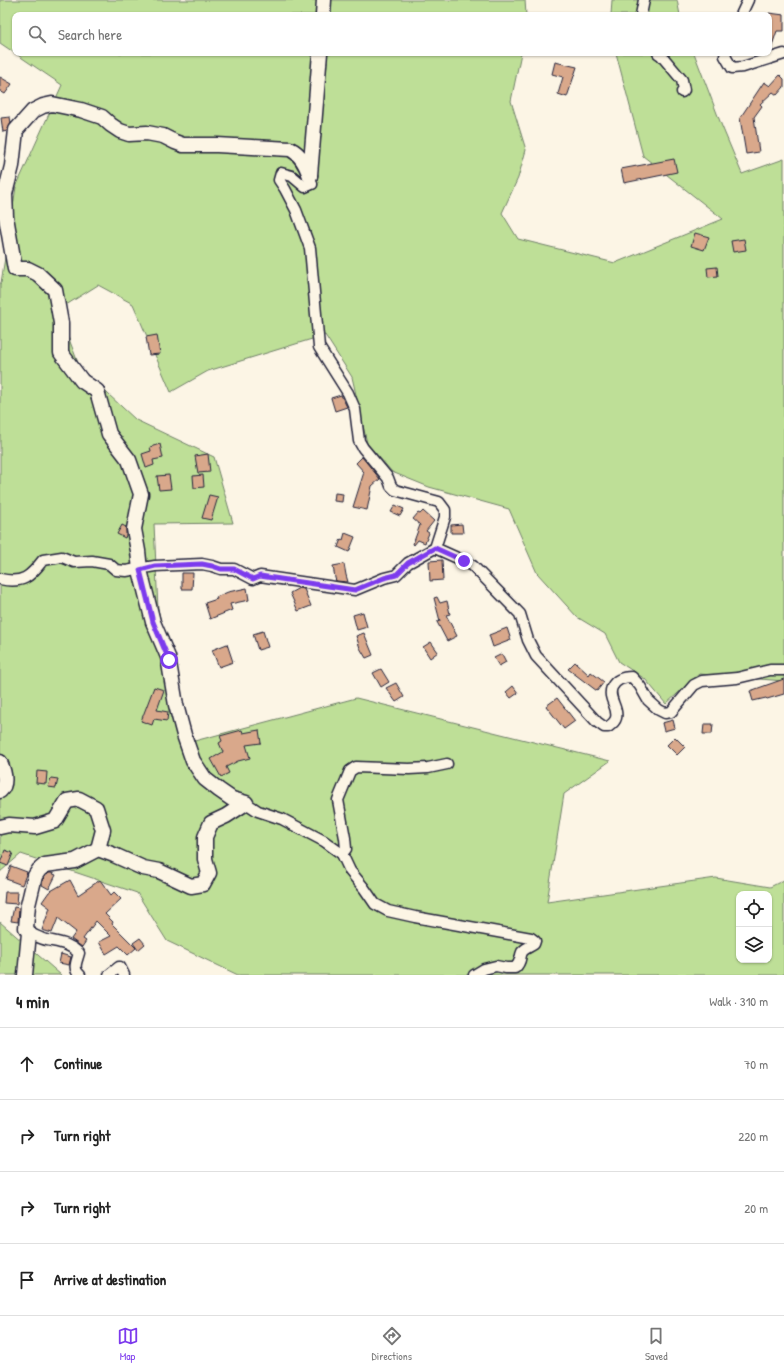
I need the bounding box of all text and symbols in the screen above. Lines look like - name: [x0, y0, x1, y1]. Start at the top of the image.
- search box: [12, 12, 772, 56]
- icon: search: [26, 23, 48, 45]
- text: Search here: [58, 24, 122, 45]
- route end: [455, 552, 473, 570]
- route start: [160, 651, 178, 669]
- map controls: [736, 891, 772, 963]
- button: locate: [736, 891, 772, 927]
- button: layers: [736, 927, 772, 963]
- text: 4 min: [16, 990, 49, 1013]
- text: Walk · 310 m: [709, 992, 768, 1010]
- icon: ahead: [16, 1053, 38, 1075]
- text: Continue: [54, 1053, 102, 1074]
- text: 70 m: [744, 1055, 768, 1073]
- icon: right: [16, 1125, 38, 1147]
- text: Turn right: [54, 1125, 110, 1146]
- text: 220 m: [738, 1127, 768, 1145]
- icon: right: [16, 1197, 38, 1219]
- text: Turn right: [54, 1197, 110, 1218]
- text: 20 m: [744, 1199, 768, 1217]
- icon: arrive: [16, 1269, 38, 1291]
- text: Arrive at destination: [54, 1269, 166, 1290]
- tab: Map: [117, 1325, 139, 1363]
- tab: Directions: [372, 1325, 412, 1363]
- tab: Saved: [645, 1325, 667, 1363]

